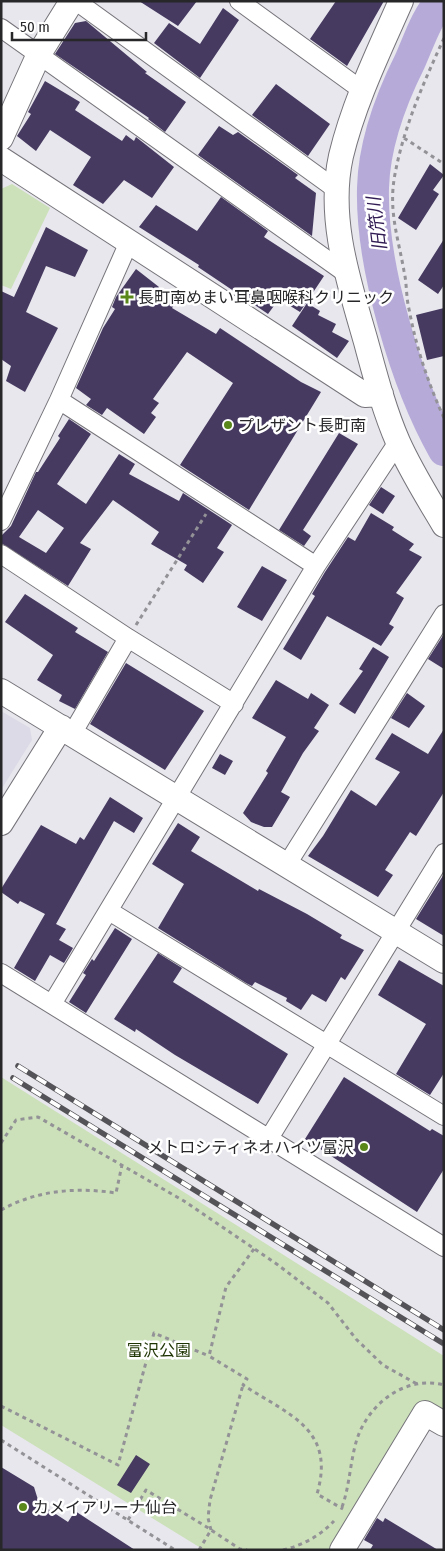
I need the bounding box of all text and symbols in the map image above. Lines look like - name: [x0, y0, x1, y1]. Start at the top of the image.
- scale bar: [12, 10, 146, 42]
- text: 50 m: [20, 18, 50, 36]
- water label: 旧笊川: [363, 194, 391, 252]
- place label: 長町南めまい耳鼻咽喉科クリニック: [138, 288, 394, 307]
- marker: 長町南めまい耳鼻咽喉科クリニック: [120, 290, 134, 304]
- place label: プレザント長町南: [238, 416, 366, 435]
- marker: プレザント長町南: [222, 419, 234, 431]
- place label: メトロシティネオハイツ富沢: [147, 1138, 354, 1157]
- marker: メトロシティネオハイツ富沢: [358, 1141, 370, 1153]
- park label: 富沢公園: [127, 1341, 191, 1360]
- place label: カメイアリーナ仙台: [33, 1498, 177, 1517]
- marker: カメイアリーナ仙台: [17, 1501, 29, 1513]

